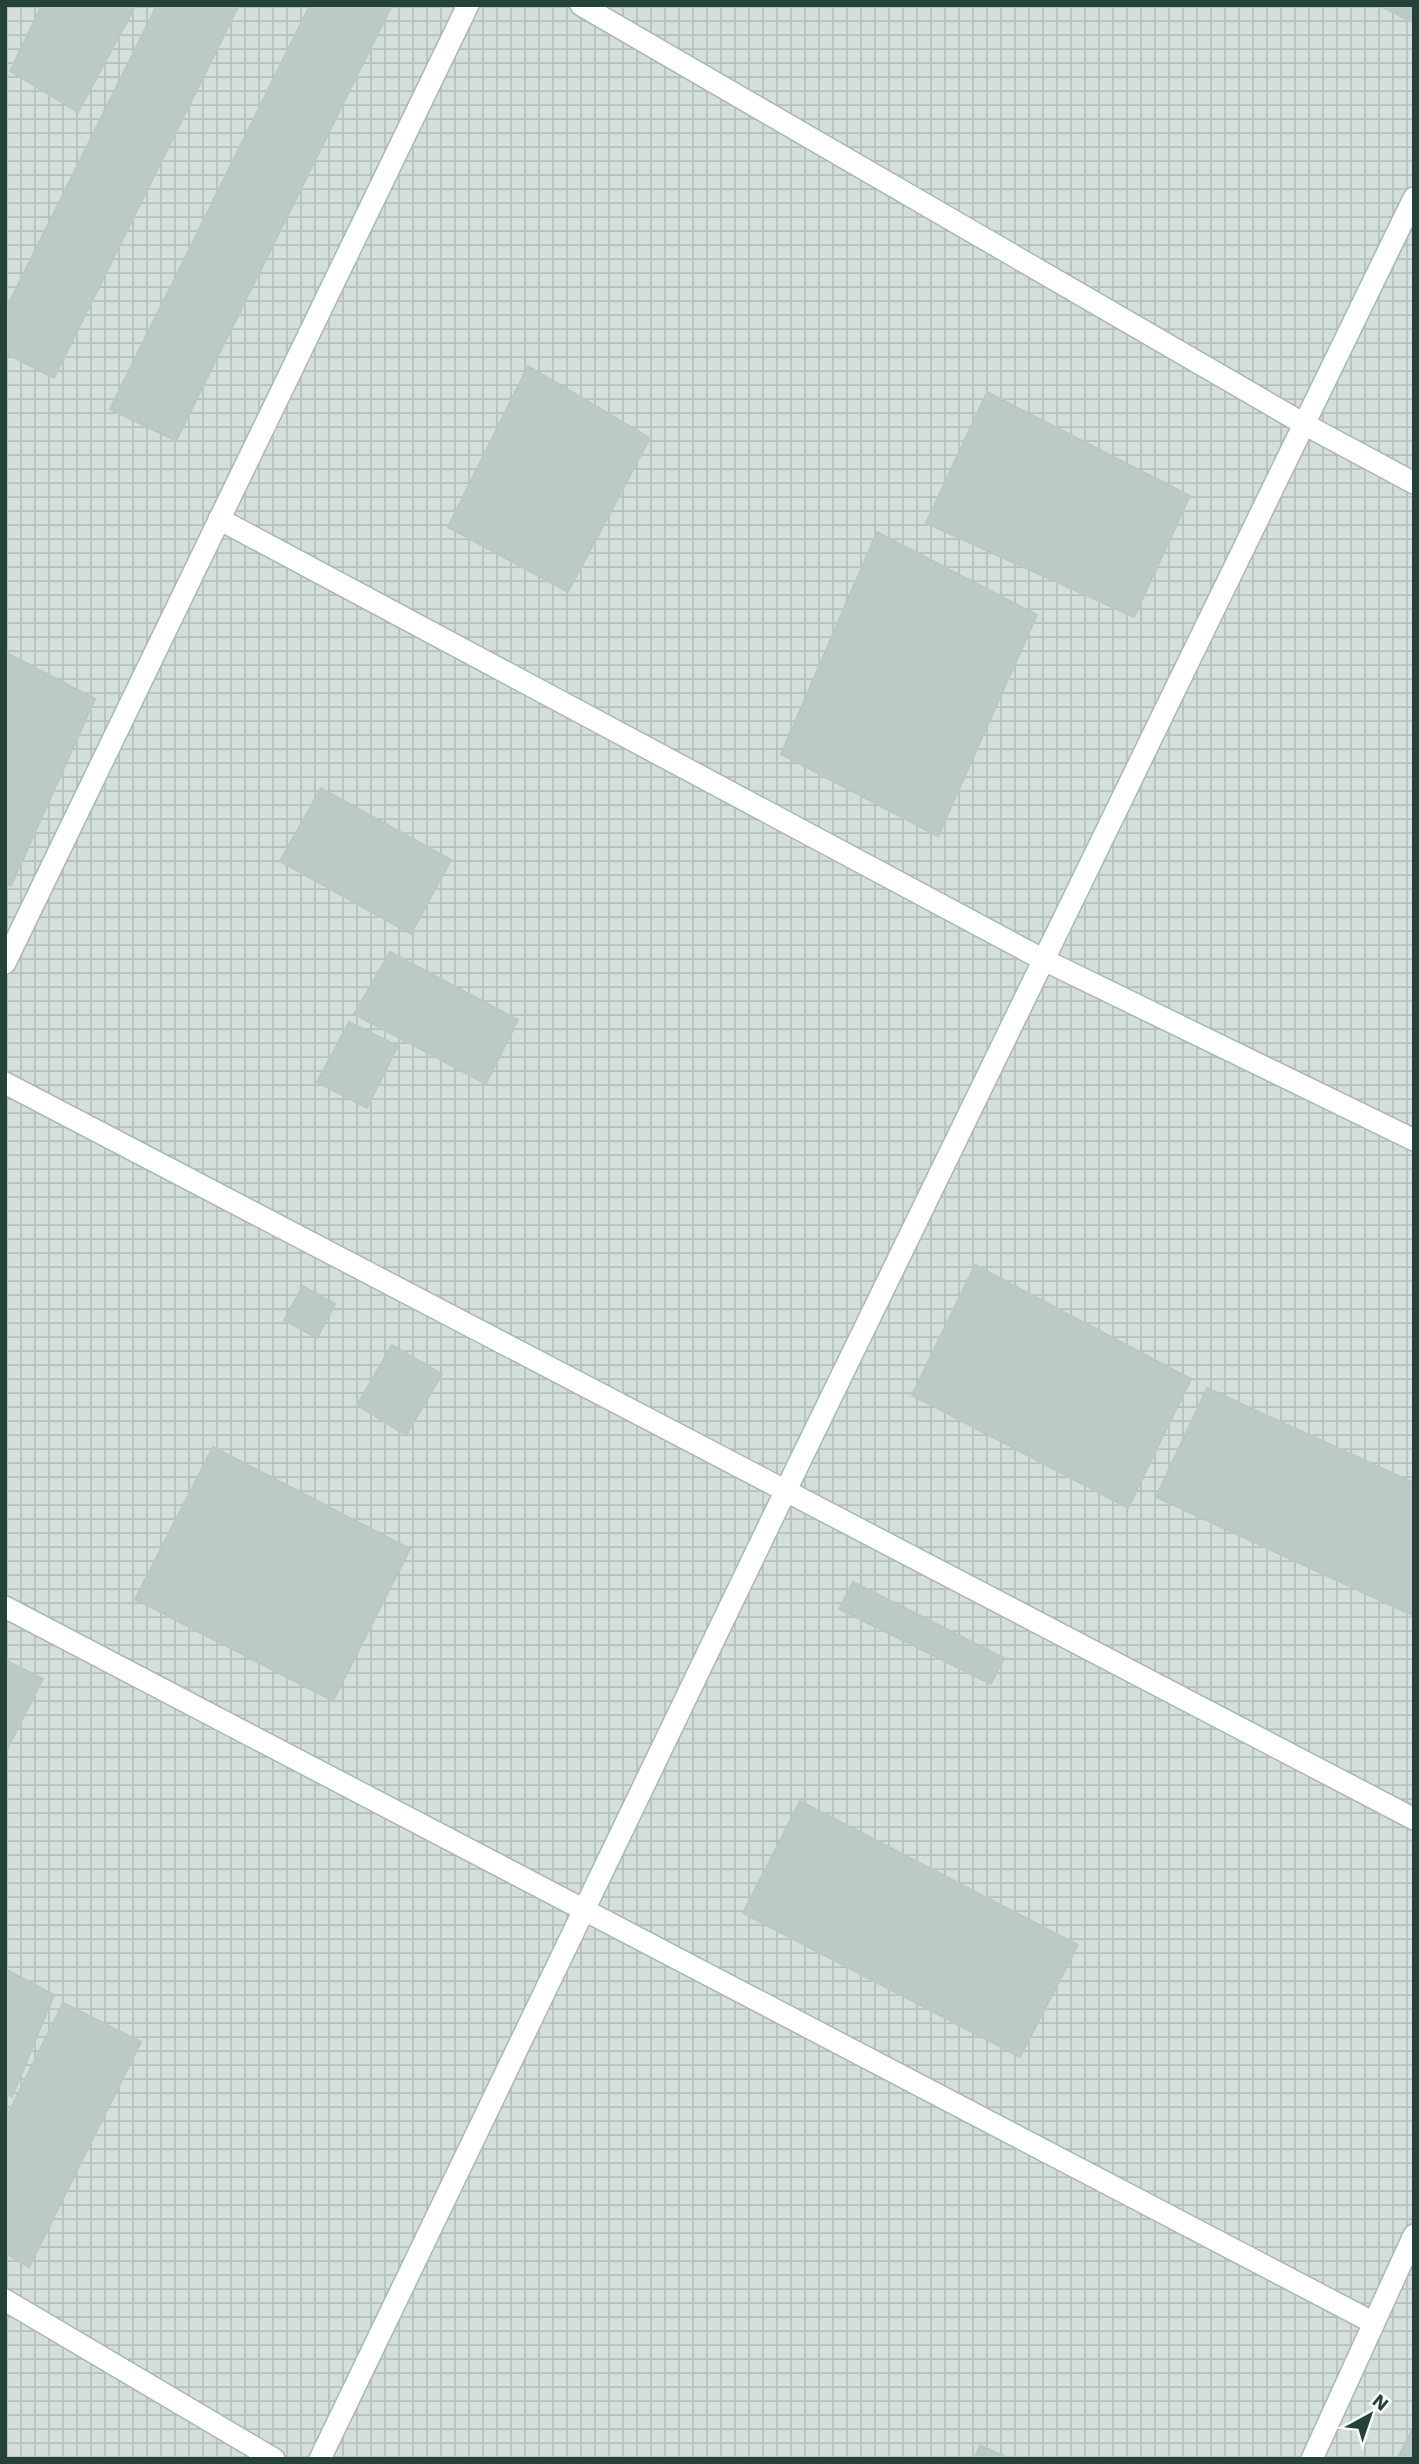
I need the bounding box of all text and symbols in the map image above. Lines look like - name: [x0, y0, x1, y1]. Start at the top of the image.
- north arrow: [1335, 2380, 1405, 2450]
- text: N: [1368, 2389, 1393, 2416]

